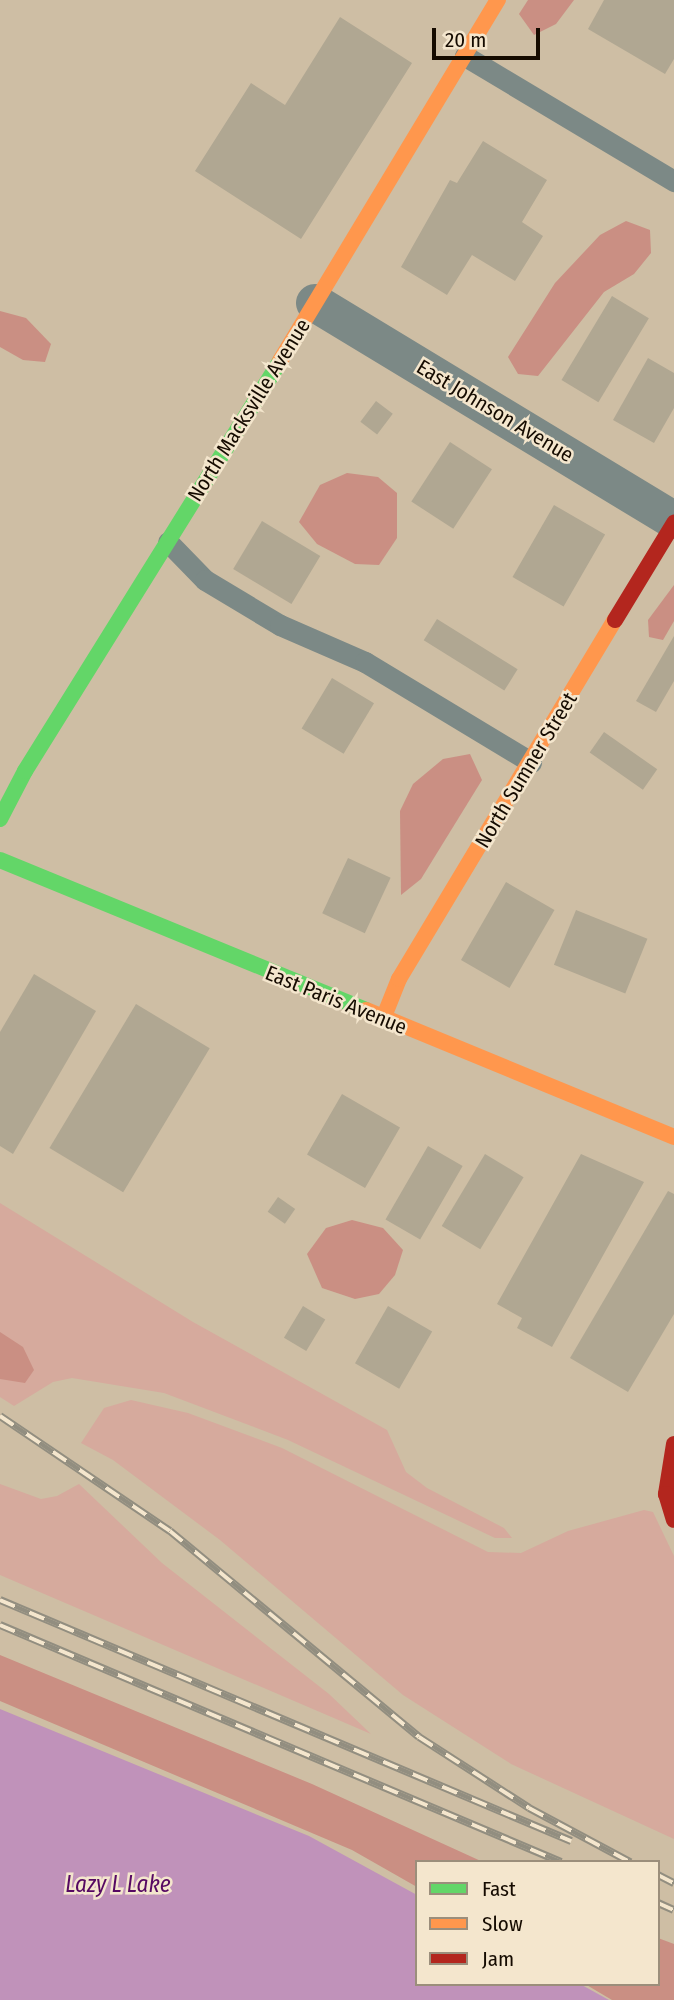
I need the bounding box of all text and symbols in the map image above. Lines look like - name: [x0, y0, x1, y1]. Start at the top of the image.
- scale bar: [436, 14, 544, 58]
- text: 20 m: [445, 27, 486, 53]
- street label: North Macksville Avenue: [183, 314, 315, 506]
- street label: East Johnson Avenue: [412, 354, 578, 468]
- street label: North Sumner Street: [470, 688, 582, 852]
- street label: East Paris Avenue: [262, 960, 410, 1040]
- legend: [415, 1860, 660, 1986]
- water label: Lazy L Lake: [65, 1870, 171, 1898]
- text: Fast: [482, 1876, 516, 1902]
- text: Slow: [482, 1911, 523, 1937]
- text: Jam: [482, 1946, 514, 1972]

